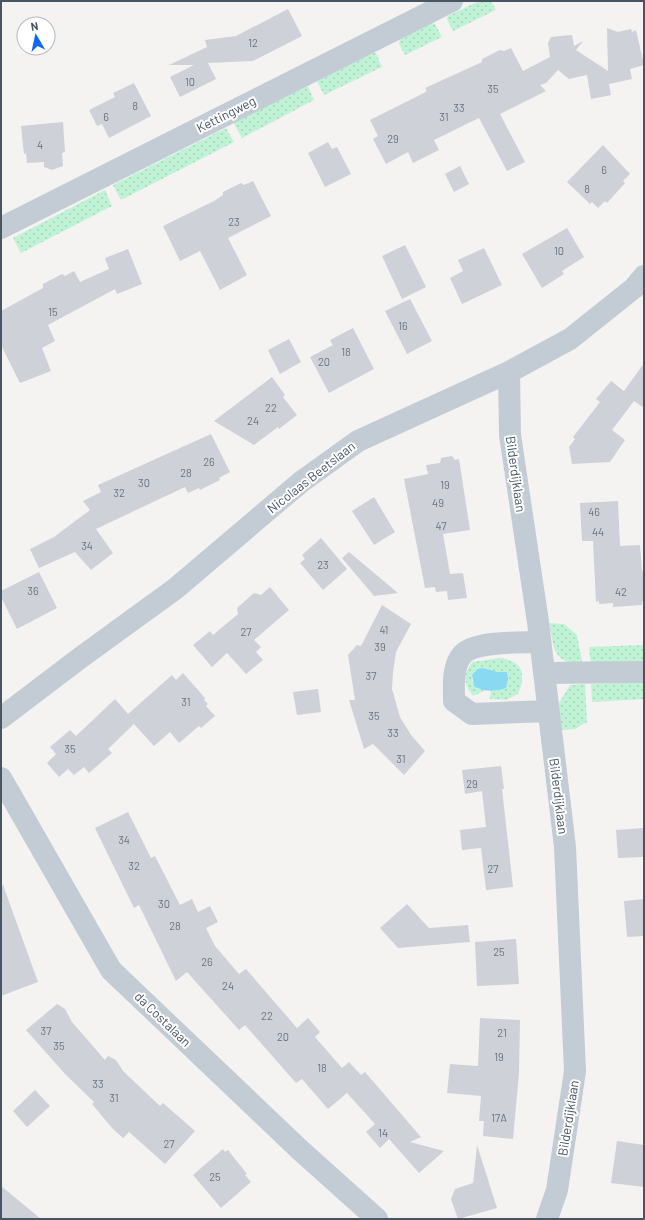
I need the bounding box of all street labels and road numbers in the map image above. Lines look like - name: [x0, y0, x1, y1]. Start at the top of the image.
- street label: Kettingweg: [194, 92, 258, 136]
- street label: Bilderdijklaan: [503, 435, 529, 513]
- street label: Nicolaas Beetslaan: [264, 438, 358, 516]
- street label: Bilderdijklaan: [546, 757, 572, 835]
- street label: da Costalaan: [131, 988, 195, 1050]
- street label: Bilderdijklaan: [554, 1079, 582, 1157]

